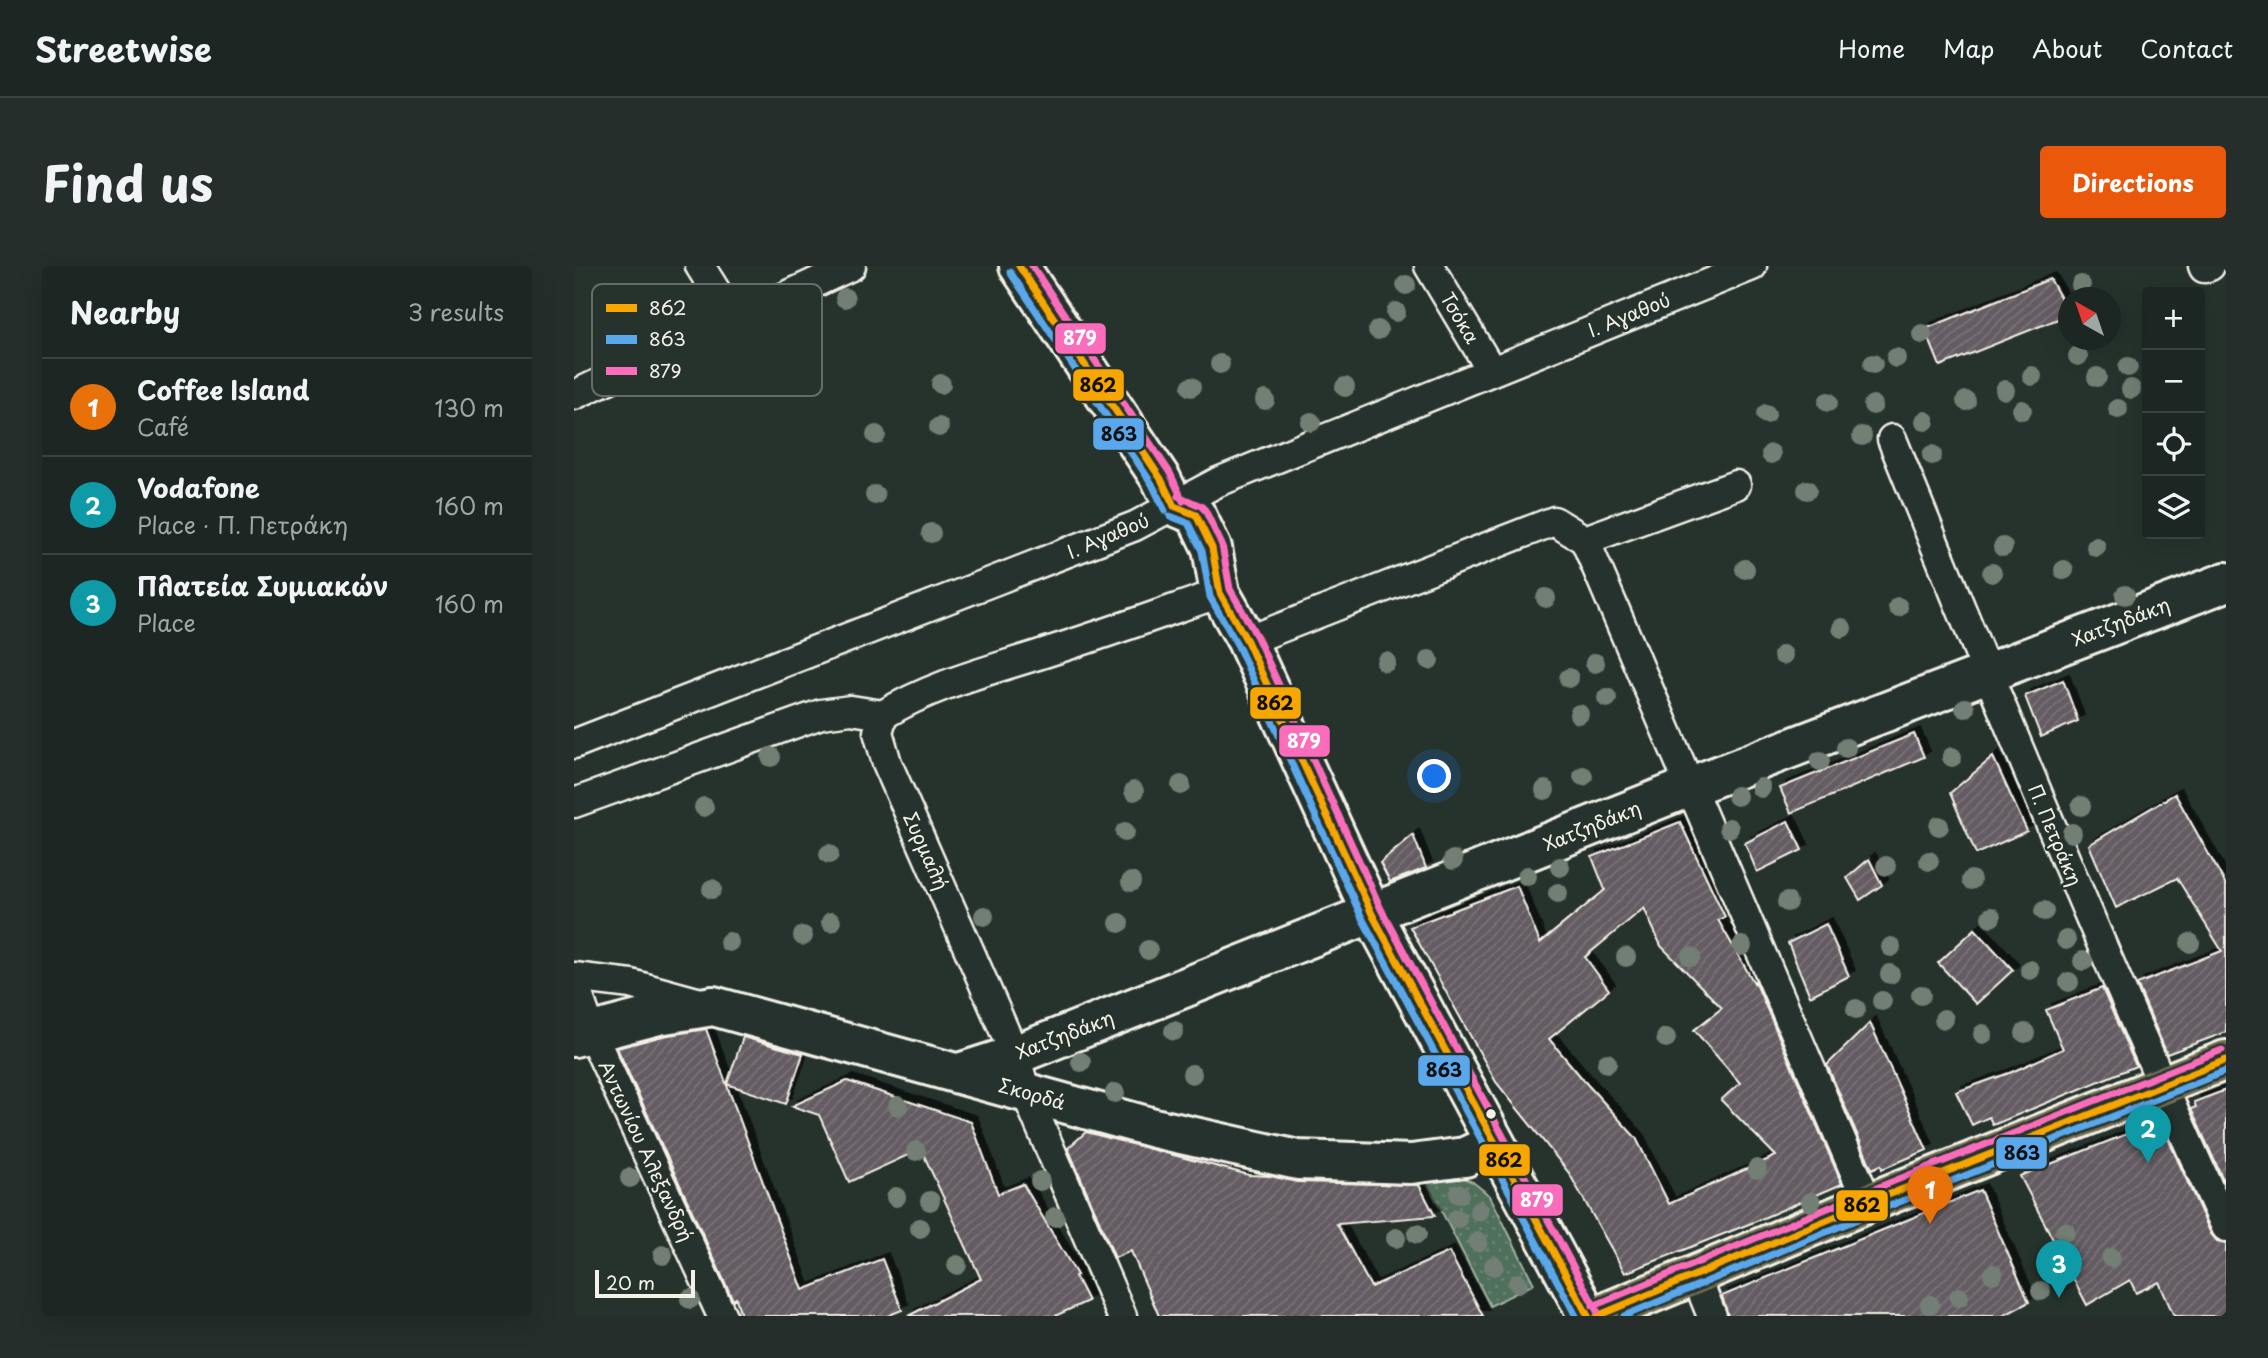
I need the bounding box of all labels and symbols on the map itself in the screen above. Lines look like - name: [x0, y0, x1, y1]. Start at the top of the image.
- legend: [592, 284, 822, 396]
- street label: Ι. Αγαθού: [1583, 285, 1674, 343]
- street label: Τσόκα: [1435, 287, 1487, 348]
- north arrow: [2058, 287, 2121, 350]
- text: 862: [649, 293, 686, 321]
- line badge: 879: [1054, 322, 1107, 355]
- text: 879: [1063, 323, 1097, 351]
- text: 863: [649, 324, 686, 352]
- text: 879: [649, 356, 682, 384]
- line badge: 862: [1072, 368, 1125, 402]
- text: 862: [1080, 370, 1116, 398]
- line badge: 863: [1092, 417, 1145, 451]
- text: 863: [1101, 419, 1137, 447]
- street label: Ι. Αγαθού: [1062, 505, 1153, 565]
- street label: Χατζηδάκη: [2068, 590, 2174, 653]
- line badge: 862: [1249, 686, 1302, 720]
- text: 862: [1257, 688, 1293, 716]
- line badge: 879: [1278, 724, 1331, 758]
- text: 879: [1287, 726, 1321, 754]
- your location: [1417, 759, 1451, 793]
- street label: Π. Πετράκη: [2022, 779, 2090, 890]
- street label: Χατζηδάκη: [1539, 793, 1644, 857]
- street label: Συρμαλή: [897, 807, 956, 894]
- street label: Χατζηδάκη: [1012, 1003, 1118, 1066]
- line badge: 863: [1417, 1054, 1471, 1087]
- street label: Αντωνίου Αλεξανδρή: [593, 1055, 701, 1246]
- text: 863: [1426, 1055, 1462, 1083]
- street label: Σκορδά: [996, 1070, 1069, 1116]
- pin: 2: [2125, 1105, 2171, 1163]
- unlabelled marker: [1484, 1107, 1498, 1121]
- line badge: 863: [1995, 1136, 2048, 1170]
- text: 863: [2004, 1138, 2040, 1166]
- line badge: 862: [1478, 1143, 1531, 1177]
- text: 862: [1486, 1145, 1522, 1173]
- pin: 1: [1907, 1166, 1953, 1224]
- line badge: 879: [1511, 1183, 1564, 1217]
- text: 879: [1520, 1185, 1554, 1213]
- line badge: 862: [1835, 1189, 1889, 1222]
- text: 862: [1844, 1190, 1880, 1218]
- pin: 3: [2036, 1240, 2082, 1298]
- scale bar: [595, 1267, 695, 1299]

